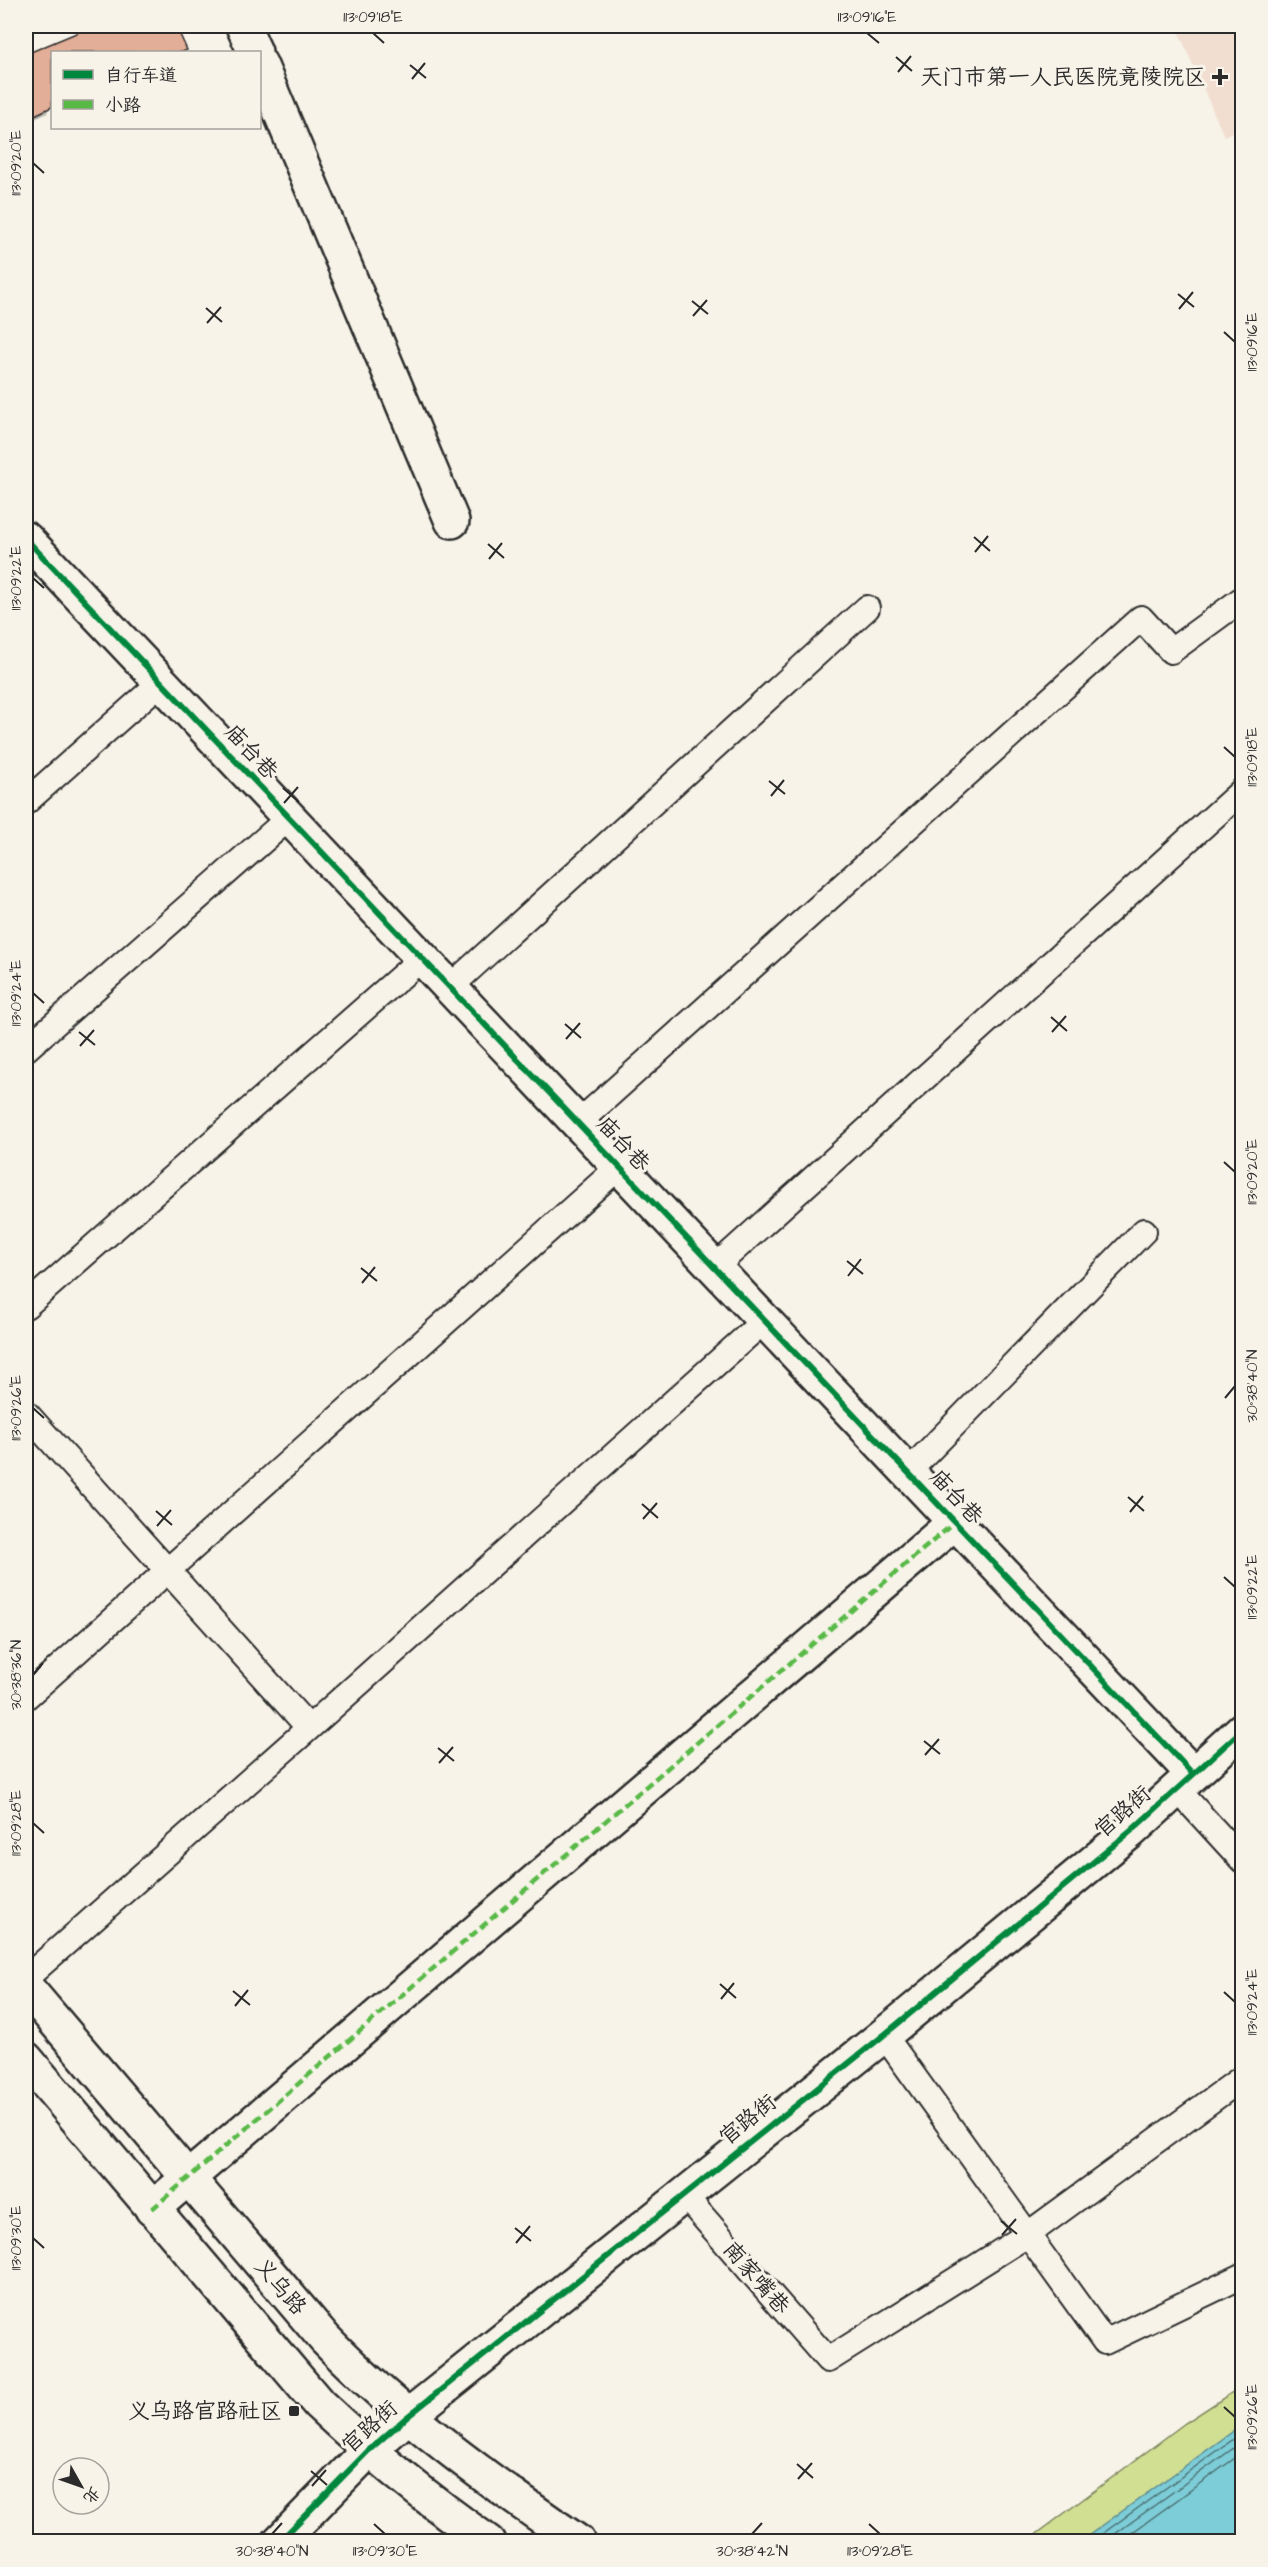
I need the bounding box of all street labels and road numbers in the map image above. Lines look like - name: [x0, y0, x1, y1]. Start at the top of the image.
- street label: 庙台巷: [217, 717, 285, 787]
- street label: 庙台巷: [589, 1109, 657, 1179]
- street label: 庙台巷: [922, 1462, 990, 1532]
- street label: 官路街: [1088, 1779, 1158, 1845]
- street label: 官路街: [713, 2087, 783, 2153]
- street label: 南家嘴巷: [715, 2235, 797, 2321]
- street label: 义乌路: [247, 2252, 313, 2322]
- street label: 官路街: [335, 2393, 405, 2461]

